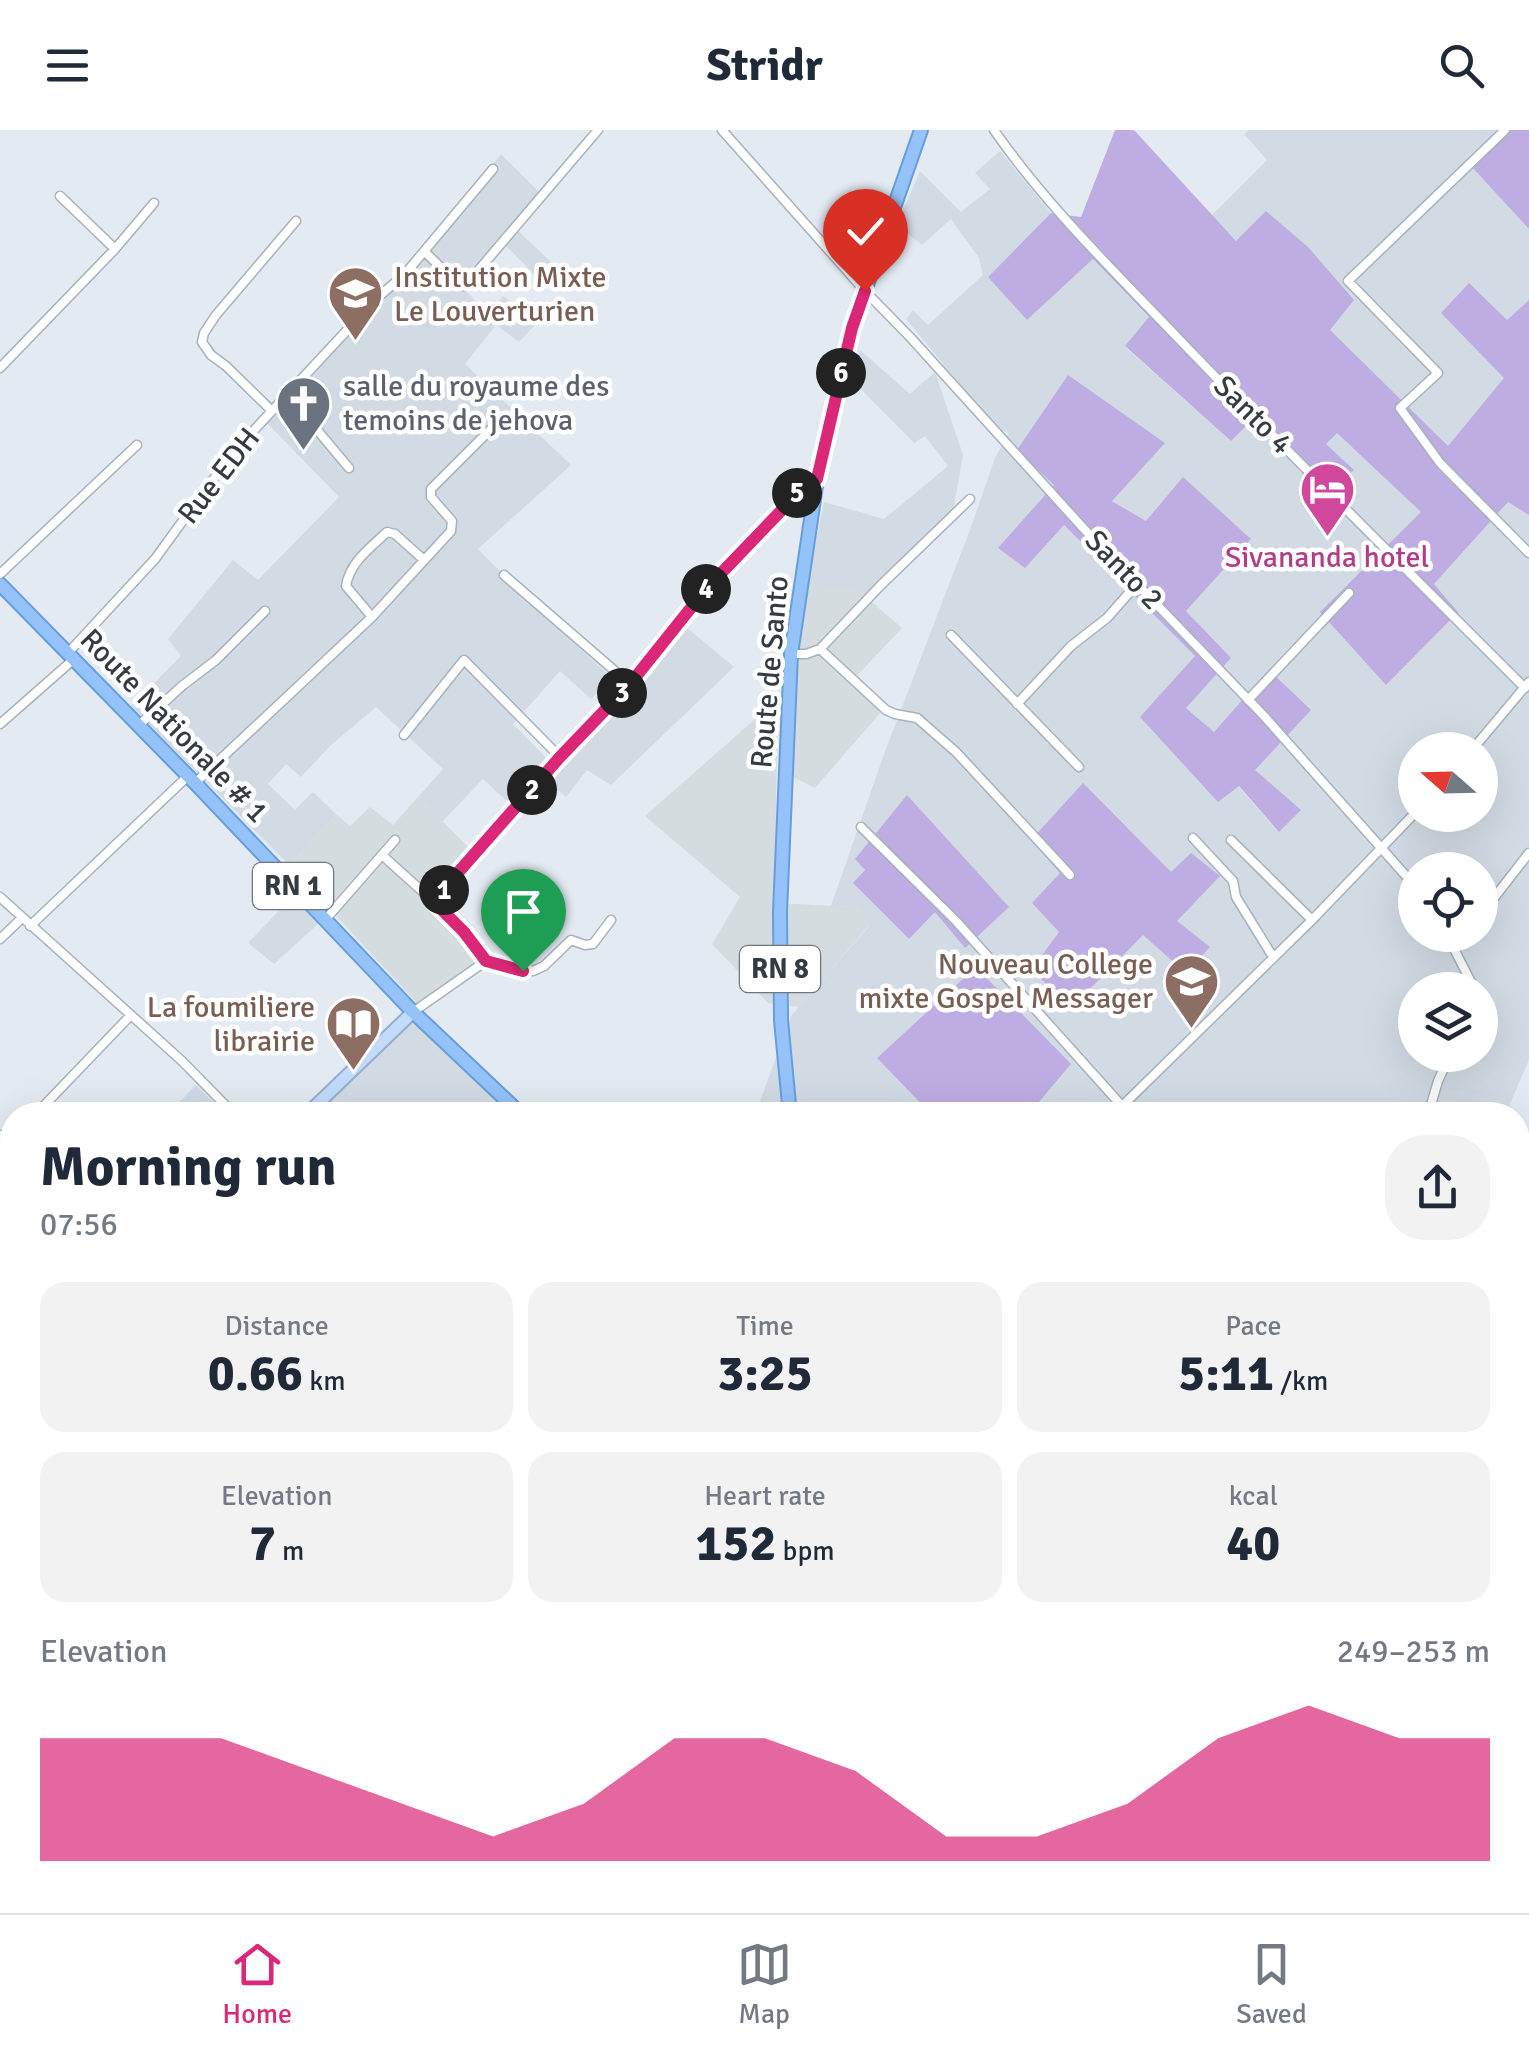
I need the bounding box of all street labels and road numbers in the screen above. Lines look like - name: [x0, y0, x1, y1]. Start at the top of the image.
- street label: Santo 4: [1206, 368, 1300, 462]
- street label: Rue EDH: [170, 420, 268, 532]
- street label: Santo 2: [1077, 522, 1171, 618]
- street label: Route de Santo: [743, 574, 797, 770]
- street label: Route Nationale # 1: [72, 621, 276, 831]
- road number: RN 1: [253, 863, 333, 909]
- road number: RN 8: [740, 946, 820, 992]

